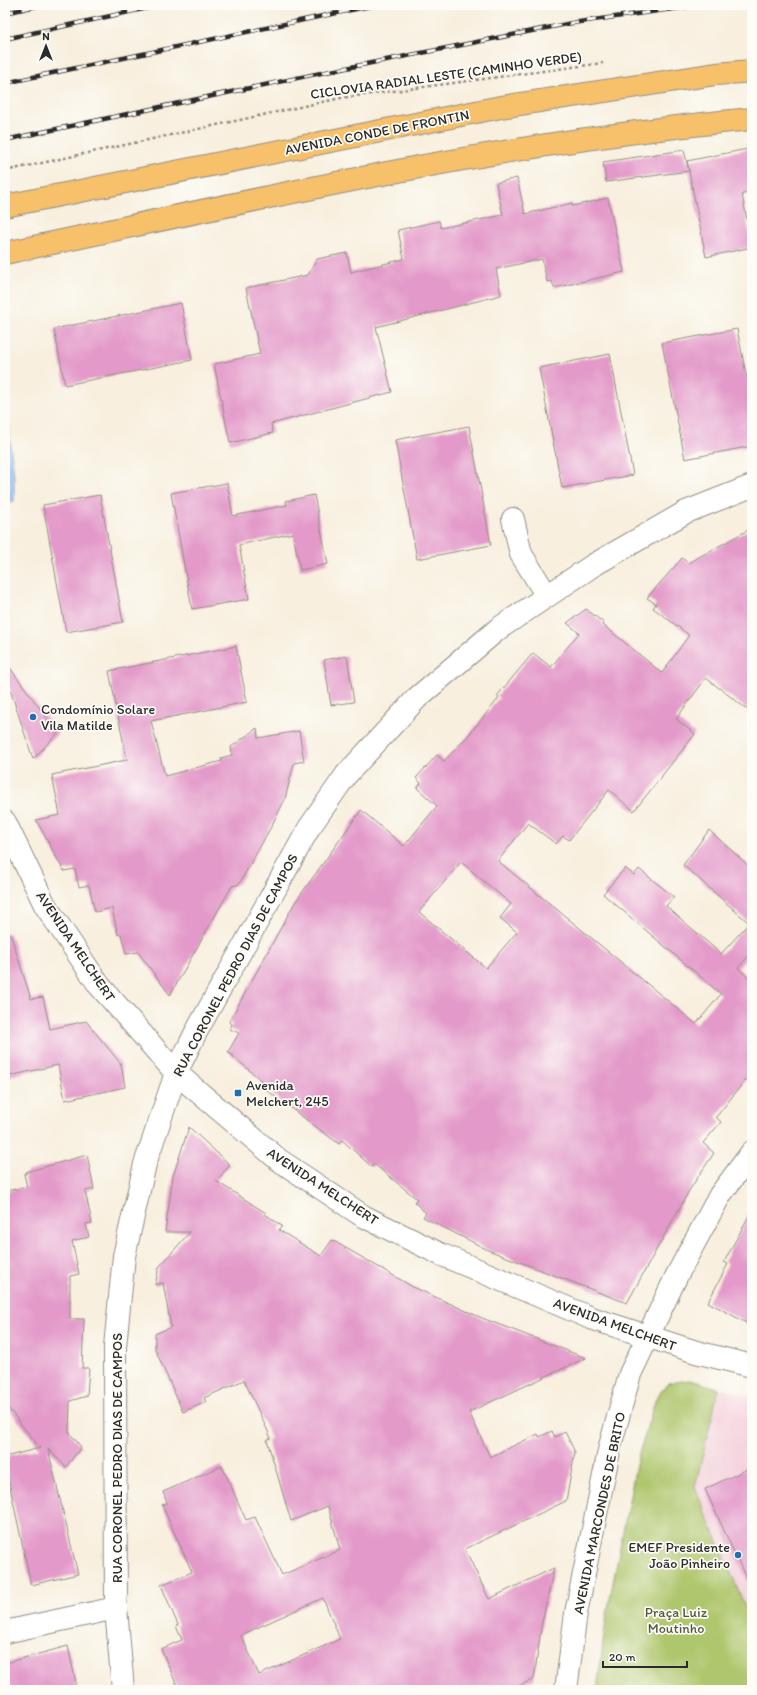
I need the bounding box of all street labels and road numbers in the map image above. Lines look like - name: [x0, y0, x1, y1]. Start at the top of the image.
- street label: CICLOVIA RADIAL LESTE (CAMINHO VERDE): [309, 48, 583, 103]
- street label: AVENIDA CONDE DE FRONTIN: [283, 106, 471, 159]
- street label: RUA CORONEL PEDRO DIAS DE CAMPOS: [169, 851, 302, 1080]
- street label: AVENIDA MELCHERT: [32, 888, 119, 1005]
- street label: AVENIDA MELCHERT: [264, 1144, 382, 1229]
- street label: AVENIDA MELCHERT: [551, 1294, 679, 1355]
- street label: RUA CORONEL PEDRO DIAS DE CAMPOS: [109, 1333, 126, 1583]
- street label: AVENIDA MARCONDES DE BRITO: [570, 1410, 629, 1616]

